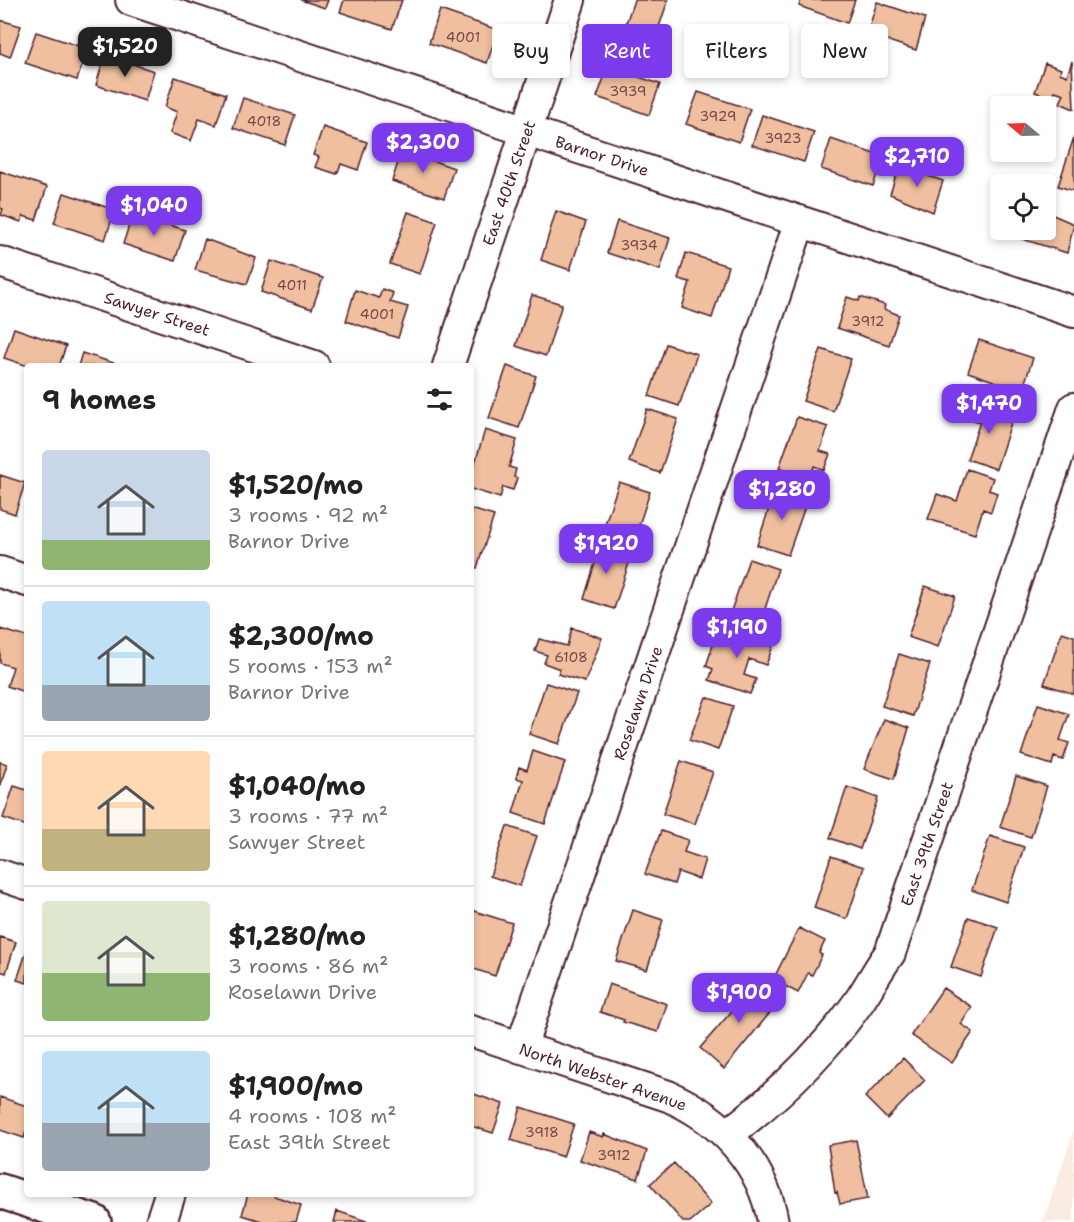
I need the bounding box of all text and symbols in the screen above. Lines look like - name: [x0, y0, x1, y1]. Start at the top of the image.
- chip: Buy: [492, 24, 570, 78]
- chip: Rent: [582, 24, 672, 78]
- chip: Filters: [684, 24, 789, 78]
- chip: New: [801, 24, 888, 78]
- pin: $1,520: [76, 27, 174, 78]
- house number: 4001: [446, 28, 480, 46]
- text: $1,520: [92, 33, 158, 59]
- house number: 3939: [610, 82, 646, 100]
- north arrow: [990, 96, 1056, 162]
- map controls: [990, 96, 1056, 240]
- house number: 3929: [700, 107, 737, 125]
- house number: 4018: [247, 112, 281, 130]
- street label: East 40th Street: [478, 118, 540, 248]
- pin: $2,300: [374, 123, 472, 174]
- text: $2,300: [386, 129, 460, 155]
- house number: 3923: [764, 129, 802, 147]
- street label: Barnor Drive: [552, 131, 652, 181]
- pin: $2,710: [868, 137, 966, 188]
- text: $2,710: [884, 143, 950, 169]
- button: locate: [990, 174, 1056, 240]
- pin: $1,040: [105, 186, 203, 237]
- text: $1,040: [120, 192, 188, 218]
- house number: 3934: [620, 236, 658, 254]
- house number: 4011: [277, 276, 307, 294]
- street label: Sawyer Street: [101, 287, 213, 341]
- house number: 4001: [360, 305, 394, 323]
- house number: 3912: [851, 312, 885, 330]
- text: 9 homes: [42, 382, 156, 417]
- icon: filters: [423, 383, 456, 416]
- pin: $1,470: [940, 384, 1038, 435]
- text: $1,470: [956, 390, 1022, 416]
- text: $1,520/mo: [228, 467, 363, 502]
- pin: $1,280: [733, 470, 831, 521]
- icon: home: [90, 474, 162, 546]
- text: $1,280: [748, 476, 816, 502]
- text: 3 rooms · 92 m²: [228, 502, 388, 528]
- pin: $1,920: [557, 524, 655, 575]
- text: Barnor Drive: [228, 528, 350, 554]
- text: $1,920: [573, 530, 639, 556]
- pin: $1,190: [688, 608, 786, 659]
- text: $1,190: [706, 614, 768, 640]
- text: $2,300/mo: [228, 618, 374, 653]
- icon: home: [90, 625, 162, 697]
- street label: Roselawn Drive: [609, 643, 667, 763]
- house number: 6108: [554, 648, 588, 666]
- text: 5 rooms · 153 m²: [228, 653, 393, 679]
- text: Barnor Drive: [228, 679, 350, 705]
- text: $1,040/mo: [228, 768, 366, 803]
- icon: home: [90, 775, 162, 847]
- street label: East 39th Street: [896, 779, 958, 909]
- text: 3 rooms · 77 m²: [228, 803, 388, 829]
- text: Sawyer Street: [228, 829, 366, 855]
- text: $1,280/mo: [228, 918, 366, 953]
- icon: home: [90, 925, 162, 997]
- text: 3 rooms · 86 m²: [228, 953, 388, 979]
- pin: $1,900: [690, 973, 788, 1024]
- text: Roselawn Drive: [228, 979, 377, 1005]
- text: $1,900: [706, 979, 772, 1005]
- street label: North Webster Avenue: [516, 1038, 690, 1116]
- text: $1,900/mo: [228, 1068, 363, 1103]
- icon: home: [90, 1075, 162, 1147]
- text: 4 rooms · 108 m²: [228, 1103, 397, 1129]
- house number: 3918: [525, 1123, 559, 1141]
- text: East 39th Street: [228, 1129, 391, 1155]
- house number: 3912: [597, 1146, 631, 1164]

